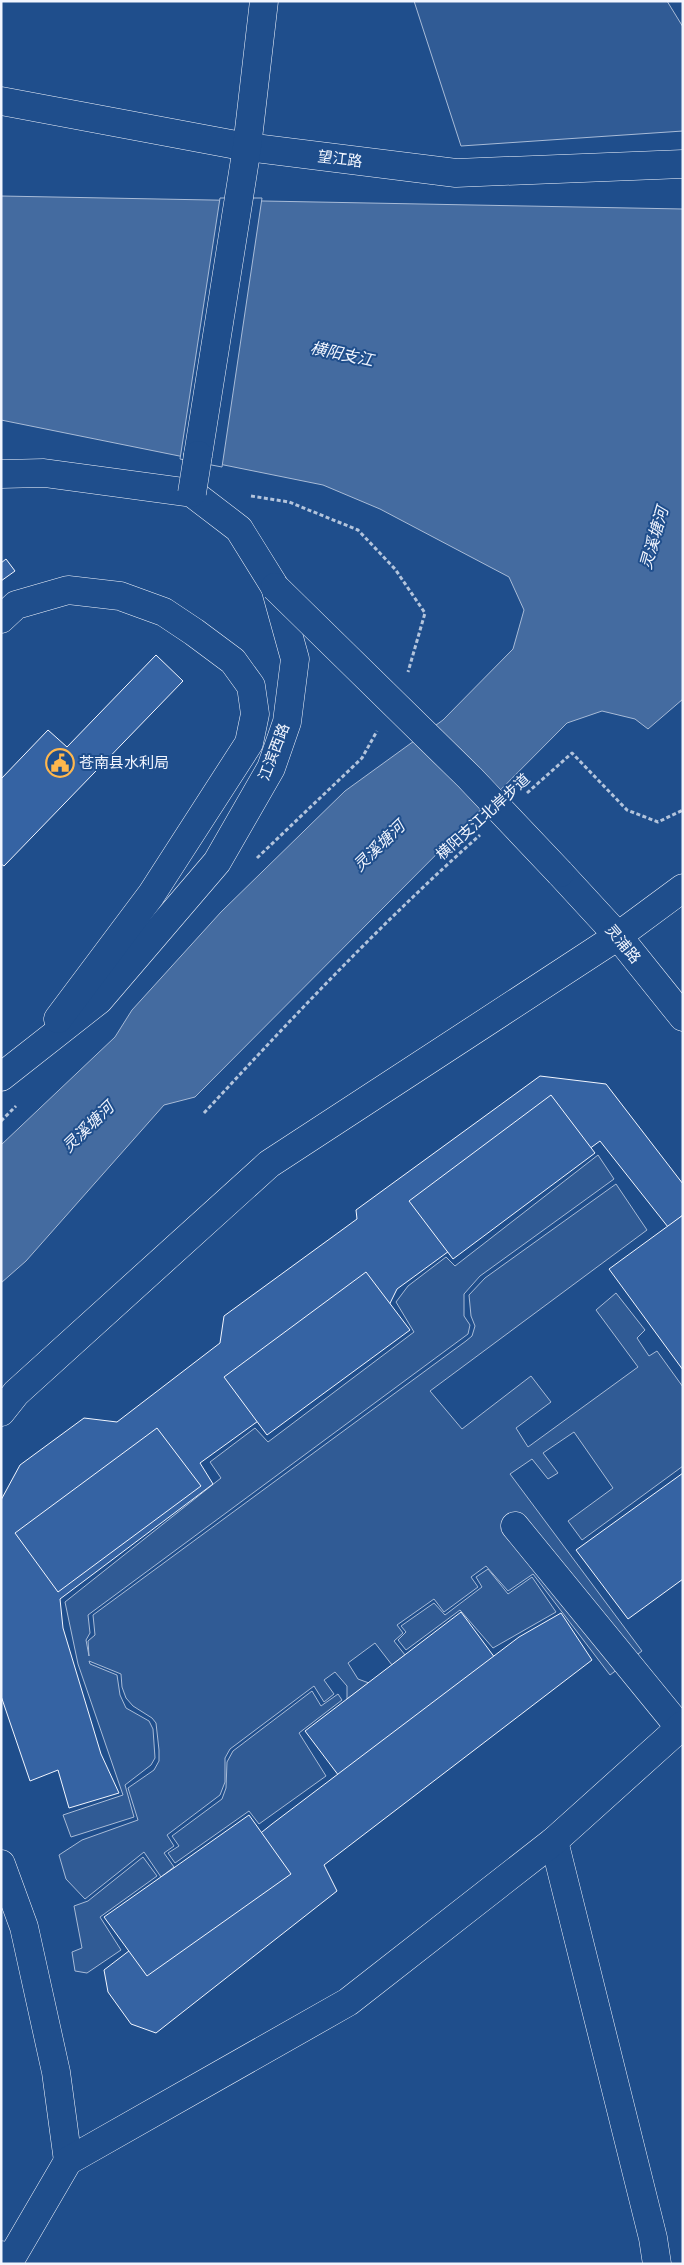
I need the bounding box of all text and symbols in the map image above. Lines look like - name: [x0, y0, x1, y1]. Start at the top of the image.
- street label: 望江路: [317, 147, 363, 171]
- water label: 横阳支江: [309, 338, 377, 370]
- water label: 灵溪塘河: [636, 502, 673, 571]
- street label: 江滨西路: [255, 721, 293, 783]
- public building icon: 苍南县水利局: [45, 748, 75, 778]
- place label: 苍南县水利局: [79, 754, 169, 772]
- street label: 横阳支江北岸步道: [432, 770, 534, 864]
- water label: 灵溪塘河: [349, 815, 411, 875]
- street label: 灵浦路: [602, 921, 644, 967]
- water label: 灵溪塘河: [58, 1096, 120, 1156]

